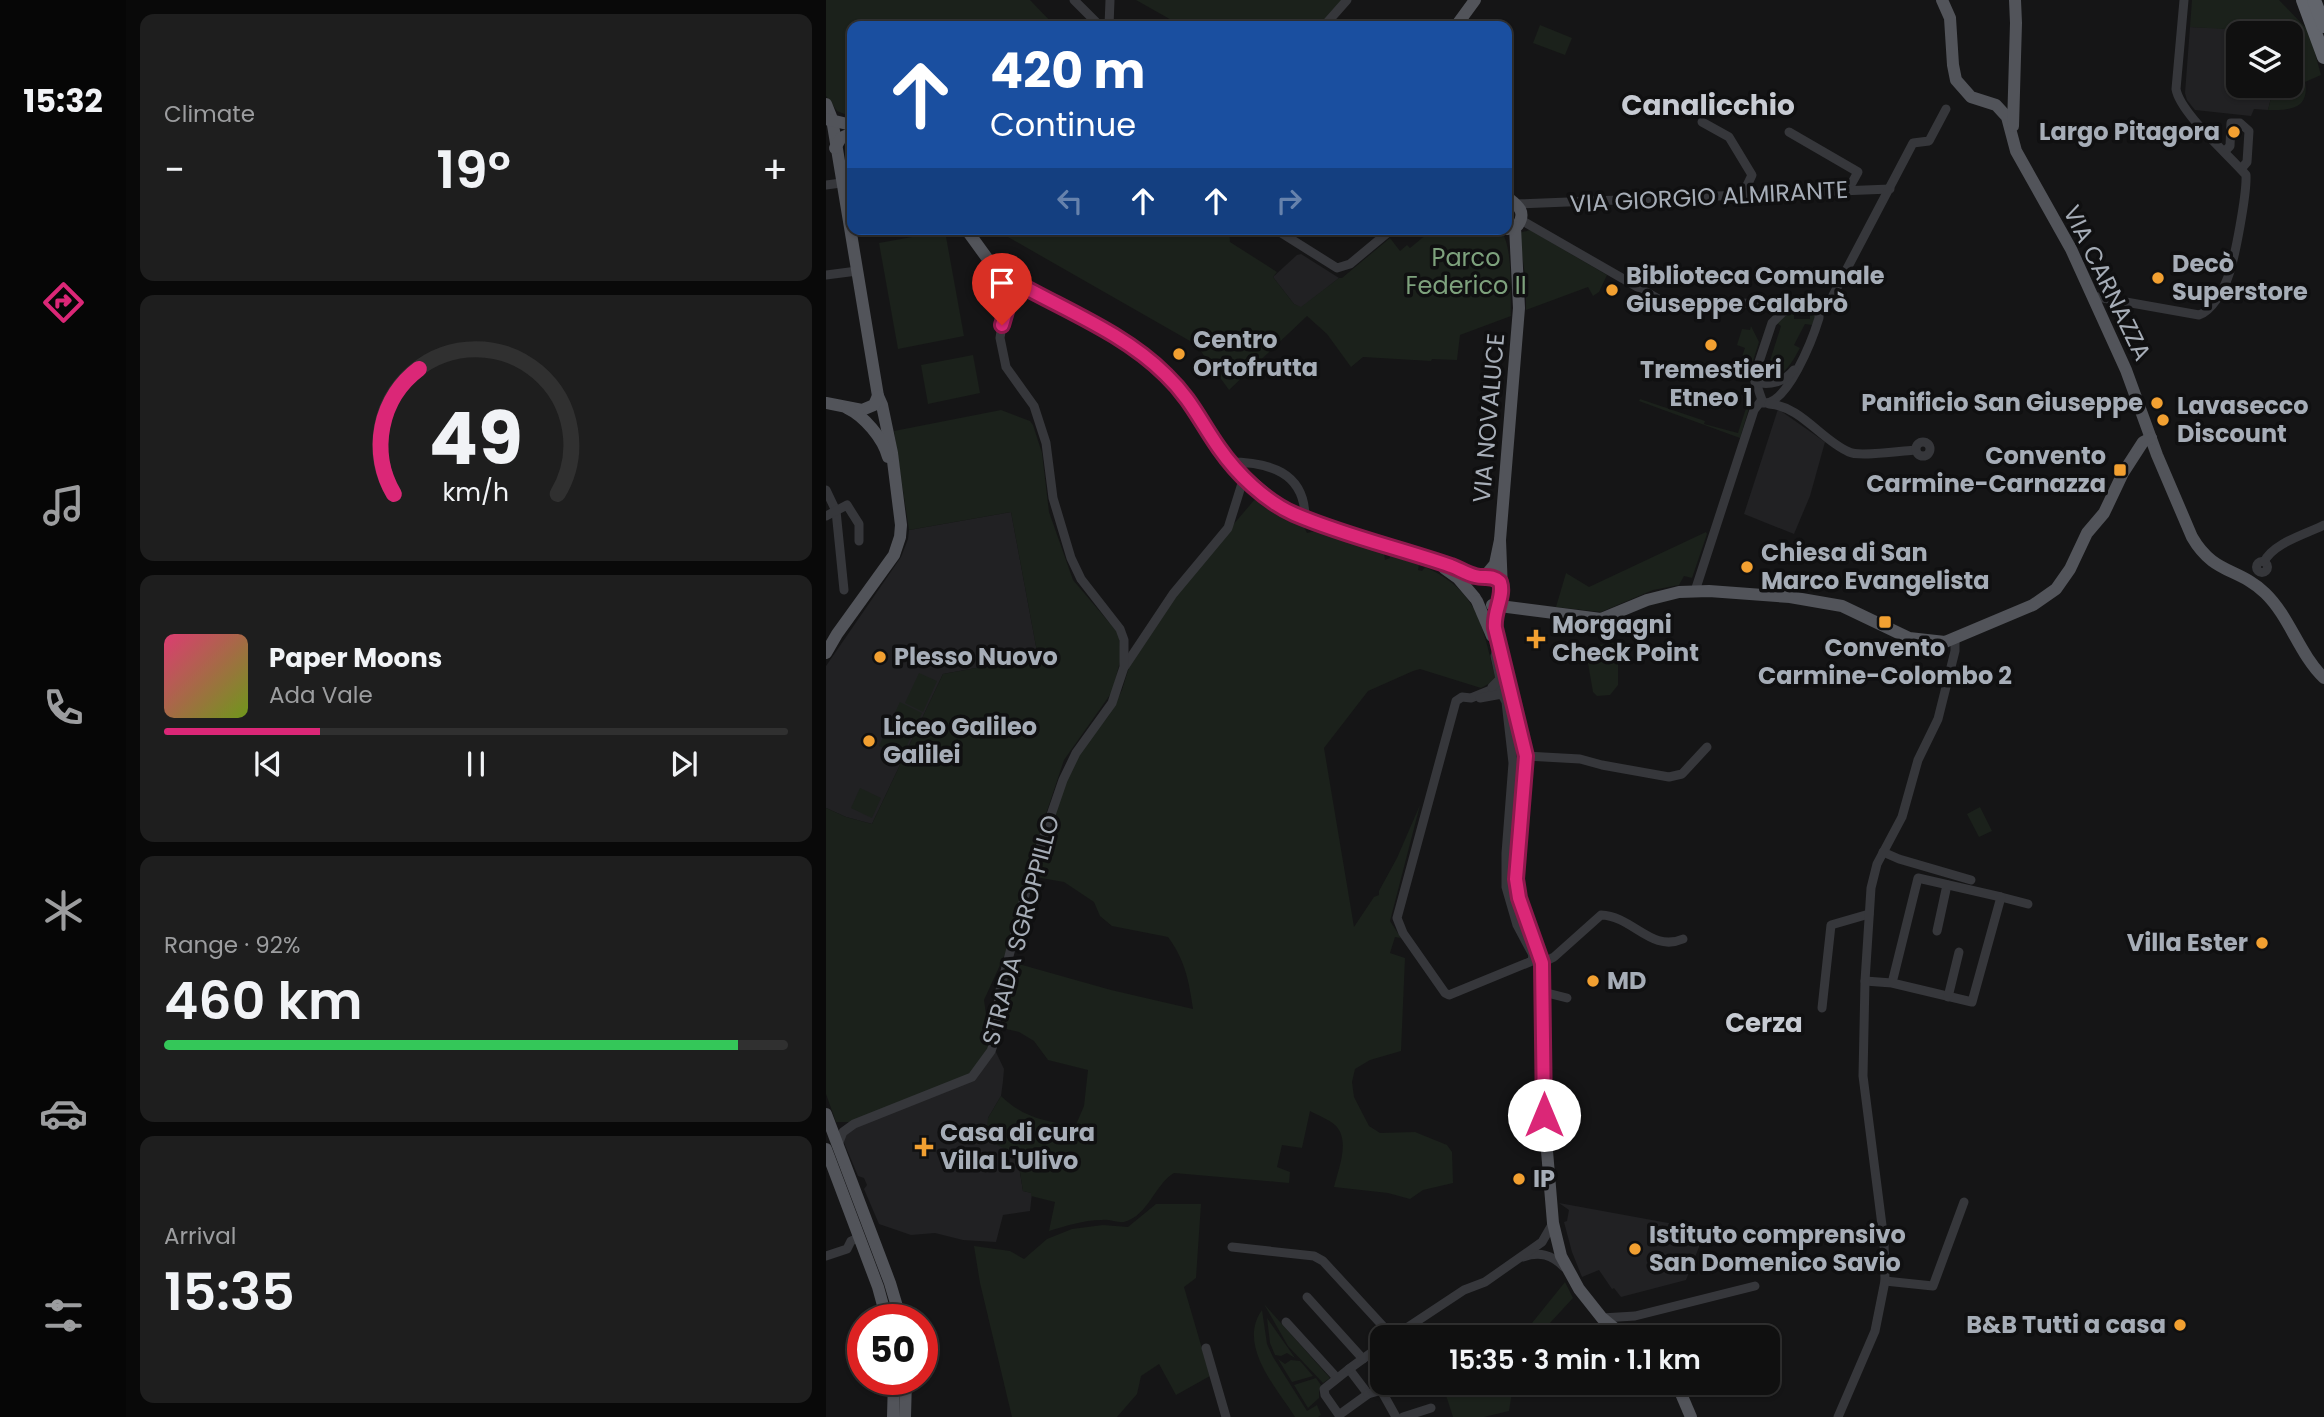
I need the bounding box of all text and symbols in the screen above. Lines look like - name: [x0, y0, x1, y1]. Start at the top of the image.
- map controls: [2226, 21, 2303, 98]
- button: layers: [2226, 21, 2303, 98]
- text: 420 m: [990, 37, 1145, 105]
- icon: ahead: [875, 49, 966, 140]
- text: 15:32: [23, 78, 103, 123]
- district label: Canalicchio: [1621, 86, 1795, 125]
- text: Climate: [164, 98, 255, 130]
- text: Continue: [990, 102, 1136, 147]
- place label: Largo Pitagora: [2039, 115, 2220, 148]
- marker: Largo Pitagora: [2226, 124, 2242, 140]
- text: 19°: [436, 133, 511, 206]
- text: −: [164, 143, 185, 196]
- text: +: [762, 143, 788, 196]
- street label: VIA GIORGIO ALMIRANTE: [1569, 173, 1849, 220]
- icon: left: [1051, 182, 1089, 220]
- icon: ahead: [1124, 182, 1162, 220]
- icon: ahead: [1197, 182, 1235, 220]
- icon: right: [1270, 182, 1308, 220]
- street label: VIA CARNAZZA: [2056, 200, 2159, 366]
- park label: Parco Federico II: [1405, 241, 1527, 302]
- place label: Decò Superstore: [2172, 247, 2308, 308]
- pin: [972, 253, 1032, 325]
- place label: Biblioteca Comunale Giuseppe Calabrò: [1626, 259, 1885, 320]
- icon: arrive: [983, 264, 1021, 302]
- marker: Decò Superstore: [2150, 270, 2166, 286]
- icon: directions: [39, 278, 88, 327]
- marker: Biblioteca Comunale Giuseppe Calabrò: [1604, 282, 1620, 298]
- place label: Centro Ortofrutta: [1193, 323, 1318, 384]
- street label: VIA NOVALUCE: [1465, 332, 1512, 504]
- marker: Tremestieri Etneo 1: [1703, 337, 1719, 353]
- marker: Centro Ortofrutta: [1171, 346, 1187, 362]
- place label: Tremestieri Etneo 1: [1640, 353, 1782, 414]
- place label: Panificio San Giuseppe: [1861, 386, 2143, 419]
- text: 49: [429, 388, 523, 489]
- place label: Lavasecco Discount: [2177, 389, 2309, 450]
- marker: Panificio San Giuseppe: [2149, 395, 2165, 411]
- marker: Lavasecco Discount: [2155, 412, 2171, 428]
- place label: Convento Carmine-Carnazza: [1866, 439, 2106, 500]
- marker: Convento Carmine-Carnazza: [2112, 462, 2128, 478]
- text: km/h: [443, 475, 509, 510]
- icon: music: [39, 481, 88, 530]
- place label: Chiesa di San Marco Evangelista: [1761, 536, 1990, 597]
- marker: Chiesa di San Marco Evangelista: [1739, 559, 1755, 575]
- place label: Morgagni Check Point: [1552, 608, 1699, 669]
- marker: Convento Carmine-Colombo 2: [1877, 614, 1893, 630]
- marker: Morgagni Check Point: [1526, 629, 1546, 649]
- place label: Convento Carmine-Colombo 2: [1758, 631, 2012, 692]
- text: Paper Moons: [269, 640, 442, 676]
- place label: Plesso Nuovo: [894, 640, 1058, 673]
- marker: Plesso Nuovo: [872, 649, 888, 665]
- text: Ada Vale: [269, 679, 373, 711]
- icon: phone: [39, 683, 88, 732]
- place label: Liceo Galileo Galilei: [883, 710, 1037, 771]
- marker: Liceo Galileo Galilei: [861, 733, 877, 749]
- icon: previous: [249, 745, 287, 783]
- icon: pause: [457, 745, 495, 783]
- icon: next: [665, 745, 703, 783]
- street label: STRADA SGROPPILLO: [974, 811, 1067, 1049]
- icon: climate: [39, 886, 88, 935]
- place label: Villa Ester: [2127, 926, 2248, 959]
- text: Range · 92%: [164, 929, 300, 961]
- marker: Villa Ester: [2254, 935, 2270, 951]
- text: 460 km: [164, 964, 362, 1037]
- place label: MD: [1607, 964, 1646, 997]
- marker: MD: [1585, 973, 1601, 989]
- district label: Cerza: [1725, 1005, 1803, 1041]
- position arrow: [1507, 1078, 1581, 1152]
- icon: car: [39, 1089, 88, 1138]
- place label: Casa di cura Villa L'Ulivo: [940, 1116, 1095, 1177]
- marker: Casa di cura Villa L'Ulivo: [914, 1137, 934, 1157]
- place label: IP: [1533, 1162, 1555, 1195]
- marker: IP: [1511, 1171, 1527, 1187]
- place label: Istituto comprensivo San Domenico Savio: [1649, 1218, 1906, 1279]
- text: Arrival: [164, 1220, 236, 1252]
- marker: Istituto comprensivo San Domenico Savio: [1627, 1241, 1643, 1257]
- text: 15:35: [164, 1255, 295, 1328]
- icon: filters: [39, 1291, 88, 1340]
- speed limit sign: 50: [847, 1304, 938, 1395]
- place label: B&B Tutti a casa: [1966, 1308, 2166, 1341]
- marker: B&B Tutti a casa: [2172, 1317, 2188, 1333]
- text: 15:35 · 3 min · 1.1 km: [1449, 1342, 1701, 1378]

